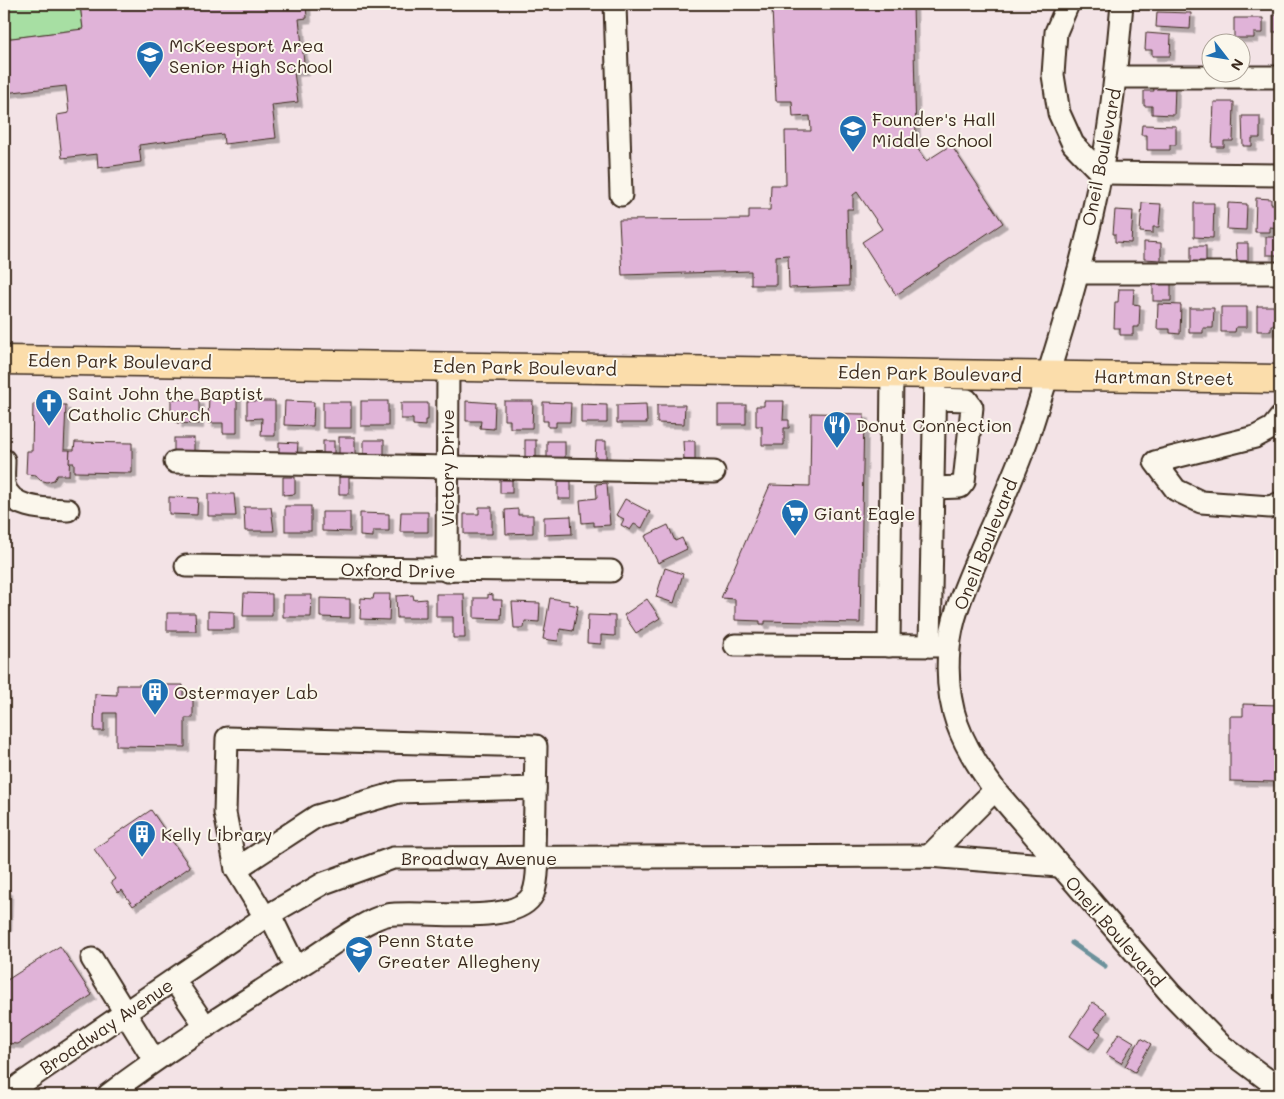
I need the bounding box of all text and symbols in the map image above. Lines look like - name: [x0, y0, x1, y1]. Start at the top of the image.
- north arrow: [1202, 32, 1252, 82]
- place label: McKeesport Area Senior High School: [169, 33, 333, 78]
- school or university icon: McKeesport Area Senior High School: [135, 40, 165, 79]
- text: N: [1227, 55, 1248, 74]
- street label: Oneil Boulevard: [1076, 86, 1126, 228]
- place label: Founder's Hall Middle School: [872, 107, 996, 152]
- school or university icon: Founder's Hall Middle School: [838, 114, 868, 153]
- street label: Eden Park Boulevard: [28, 347, 212, 375]
- street label: Eden Park Boulevard: [433, 353, 617, 381]
- street label: Eden Park Boulevard: [838, 359, 1022, 387]
- street label: Hartman Street: [1094, 364, 1234, 390]
- place label: Saint John the Baptist Catholic Church: [68, 381, 264, 426]
- church icon: Saint John the Baptist Catholic Church: [34, 388, 64, 427]
- street label: Victory Drive: [435, 409, 459, 527]
- restaurant icon: Donut Connection: [822, 410, 852, 449]
- place label: Donut Connection: [856, 413, 1012, 437]
- street label: Oneil Boulevard: [948, 475, 1022, 613]
- supermarket icon: Giant Eagle: [780, 498, 810, 537]
- place label: Giant Eagle: [814, 501, 915, 525]
- street label: Oxford Drive: [340, 557, 456, 583]
- building icon: Ostermayer Lab: [140, 677, 170, 716]
- place label: Ostermayer Lab: [174, 680, 318, 704]
- building icon: Kelly Library: [127, 819, 157, 858]
- place label: Kelly Library: [161, 822, 272, 846]
- street label: Broadway Avenue: [401, 846, 557, 870]
- street label: Oneil Boulevard: [1060, 870, 1170, 992]
- place label: Penn State Greater Allegheny: [378, 928, 540, 973]
- school or university icon: Penn State Greater Allegheny: [344, 935, 374, 974]
- street label: Broadway Avenue: [35, 972, 177, 1080]

